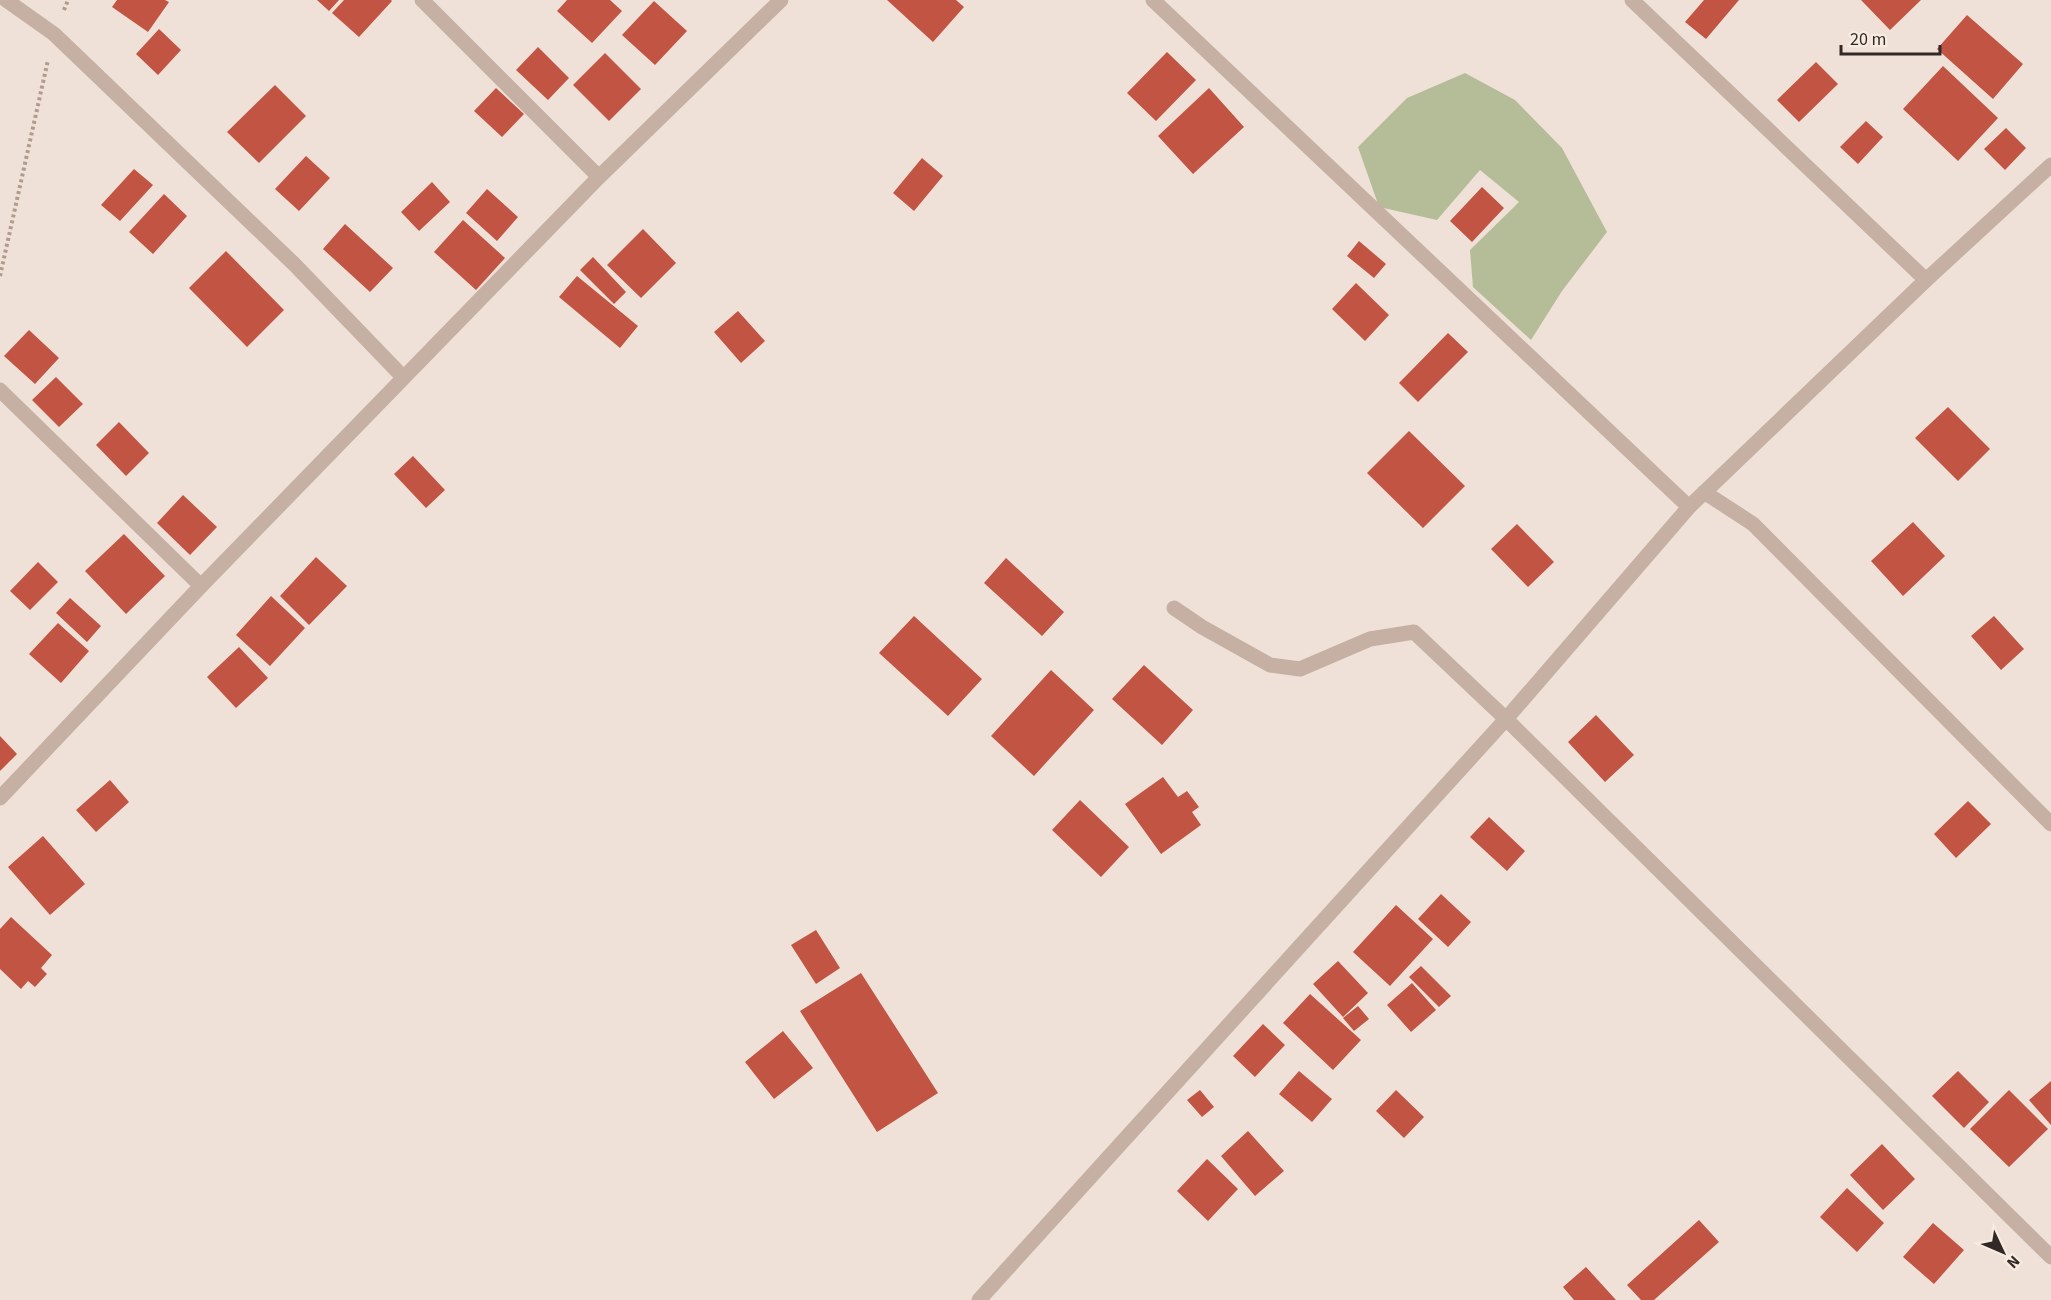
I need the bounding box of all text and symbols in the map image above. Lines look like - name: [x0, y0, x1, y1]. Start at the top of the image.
- scale bar: [1841, 18, 1940, 56]
- text: 20 m: [1850, 27, 1886, 52]
- north arrow: [1973, 1222, 2033, 1282]
- text: N: [2001, 1250, 2025, 1273]

